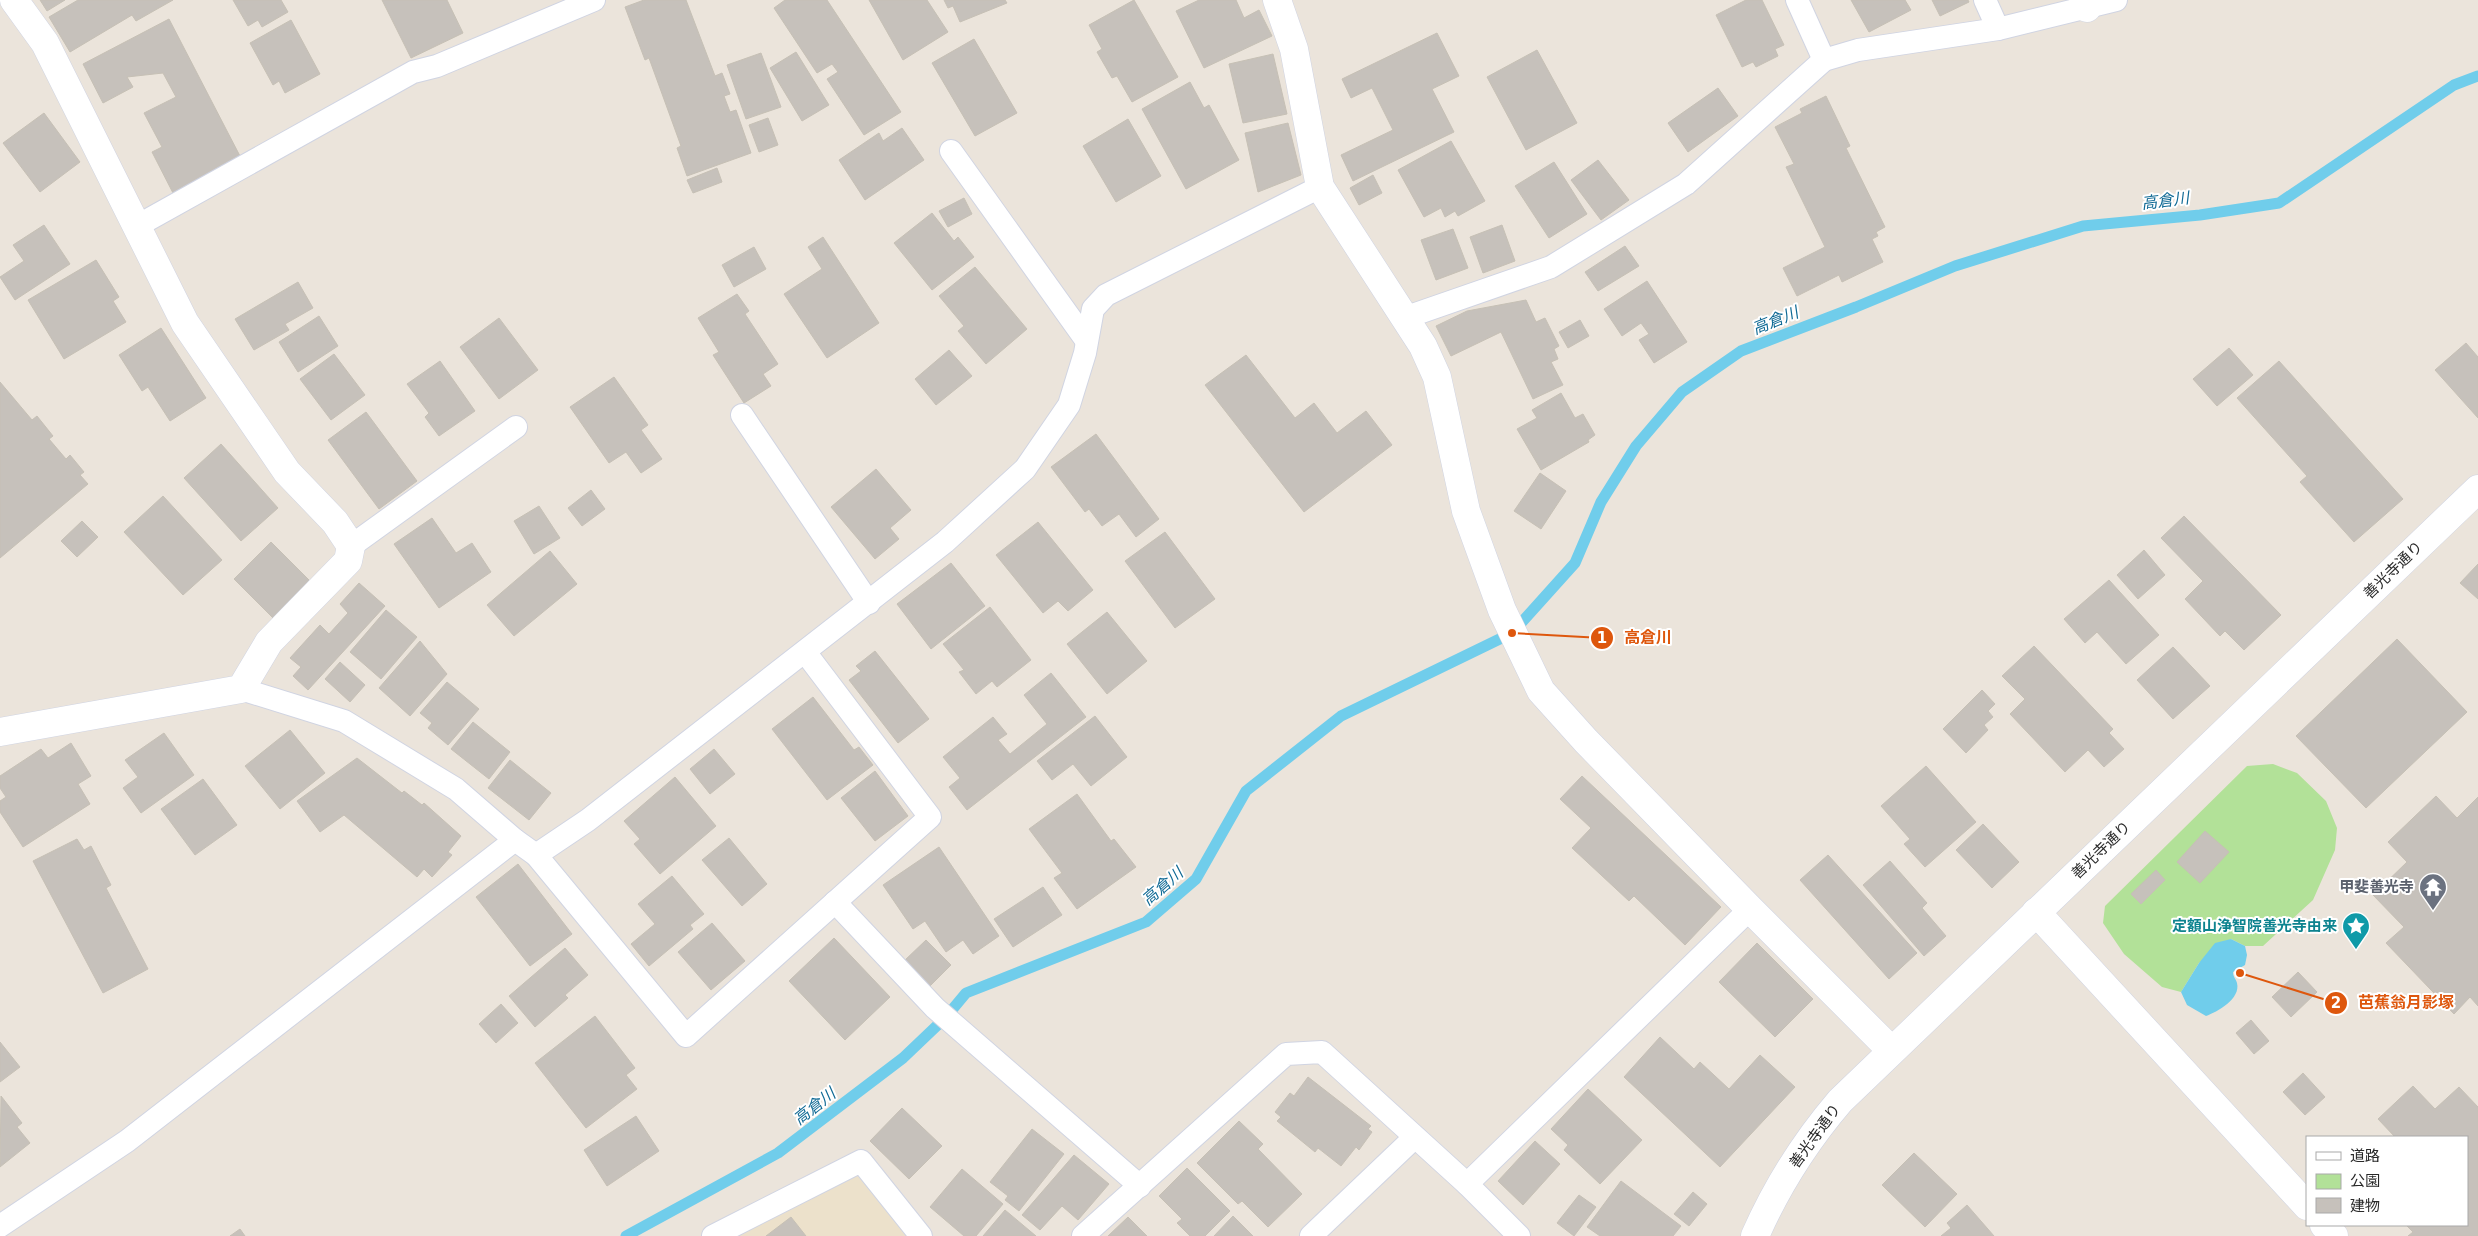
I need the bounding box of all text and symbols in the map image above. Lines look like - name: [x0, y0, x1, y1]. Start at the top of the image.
- water label: 高倉川: [2140, 188, 2192, 213]
- water label: 高倉川: [1749, 302, 1803, 338]
- street label: 善光寺通り: [2360, 537, 2426, 603]
- callout: 高倉川: [1589, 622, 1682, 653]
- text: 高倉川: [1624, 628, 1672, 647]
- text: 1: [1597, 629, 1607, 647]
- street label: 善光寺通り: [2068, 817, 2134, 883]
- water label: 高倉川: [1138, 862, 1188, 909]
- temple icon: 甲斐善光寺: [2418, 872, 2448, 911]
- place label: 甲斐善光寺: [2339, 878, 2414, 896]
- place icon: 定額山浄智院善光寺由来: [2341, 911, 2371, 950]
- place label: 定額山浄智院善光寺由来: [2172, 917, 2337, 935]
- callout: 芭蕉翁月影塚: [2323, 987, 2464, 1018]
- text: 芭蕉翁月影塚: [2358, 993, 2454, 1012]
- text: 2: [2331, 994, 2341, 1012]
- water label: 高倉川: [790, 1083, 841, 1129]
- street label: 善光寺通り: [1786, 1100, 1844, 1172]
- legend: [2306, 1136, 2468, 1226]
- text: 道路: [2350, 1147, 2380, 1165]
- text: 公園: [2350, 1172, 2380, 1190]
- text: 建物: [2350, 1197, 2380, 1215]

